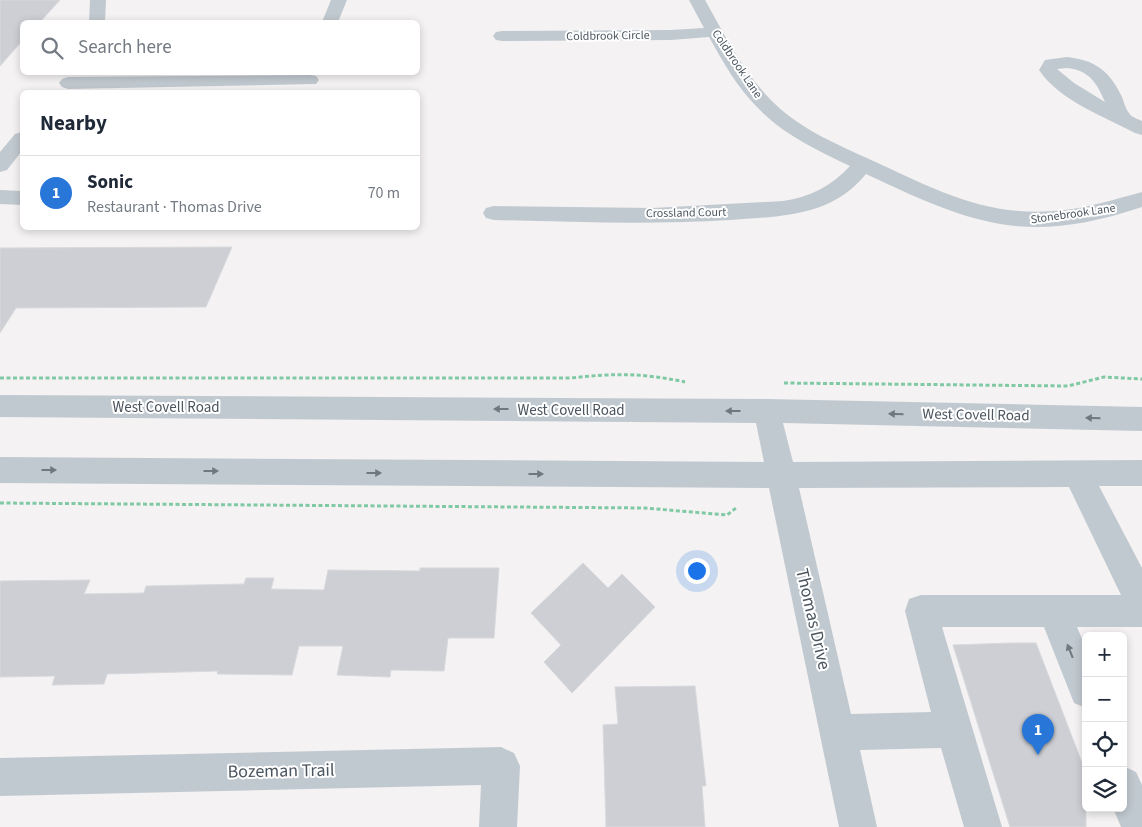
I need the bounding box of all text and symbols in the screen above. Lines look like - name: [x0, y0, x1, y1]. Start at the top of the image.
- search box: [20, 20, 420, 75]
- street label: Coldbrook Lane: [708, 26, 766, 102]
- street label: Coldbrook Circle: [566, 27, 650, 45]
- icon: search: [38, 34, 66, 62]
- text: Search here: [78, 34, 172, 61]
- text: Nearby: [40, 108, 107, 138]
- text: Sonic: [87, 169, 133, 196]
- text: 1: [52, 182, 60, 204]
- text: 70 m: [368, 182, 400, 204]
- text: Restaurant · Thomas Drive: [87, 196, 262, 218]
- street label: Stonebrook Lane: [1029, 200, 1117, 228]
- street label: Crossland Court: [646, 204, 726, 222]
- street label: West Covell Road: [112, 397, 220, 418]
- street label: West Covell Road: [517, 400, 625, 421]
- street label: West Covell Road: [922, 404, 1030, 426]
- one-way arrow: [493, 405, 509, 413]
- one-way arrow: [725, 407, 741, 415]
- one-way arrow: [888, 409, 904, 417]
- one-way arrow: [1085, 414, 1101, 422]
- one-way arrow: [41, 466, 57, 474]
- one-way arrow: [203, 467, 219, 475]
- one-way arrow: [366, 469, 382, 477]
- one-way arrow: [528, 470, 544, 478]
- your location: [684, 558, 710, 584]
- street label: Thomas Drive: [789, 566, 837, 672]
- map controls: [1082, 632, 1127, 812]
- button: +: [1082, 632, 1127, 677]
- one-way arrow: [1066, 643, 1074, 658]
- button: −: [1082, 677, 1127, 722]
- pin: 1: [1022, 714, 1054, 755]
- button: locate: [1082, 722, 1127, 767]
- street label: Bozeman Trail: [227, 758, 335, 784]
- button: layers: [1082, 767, 1127, 812]

